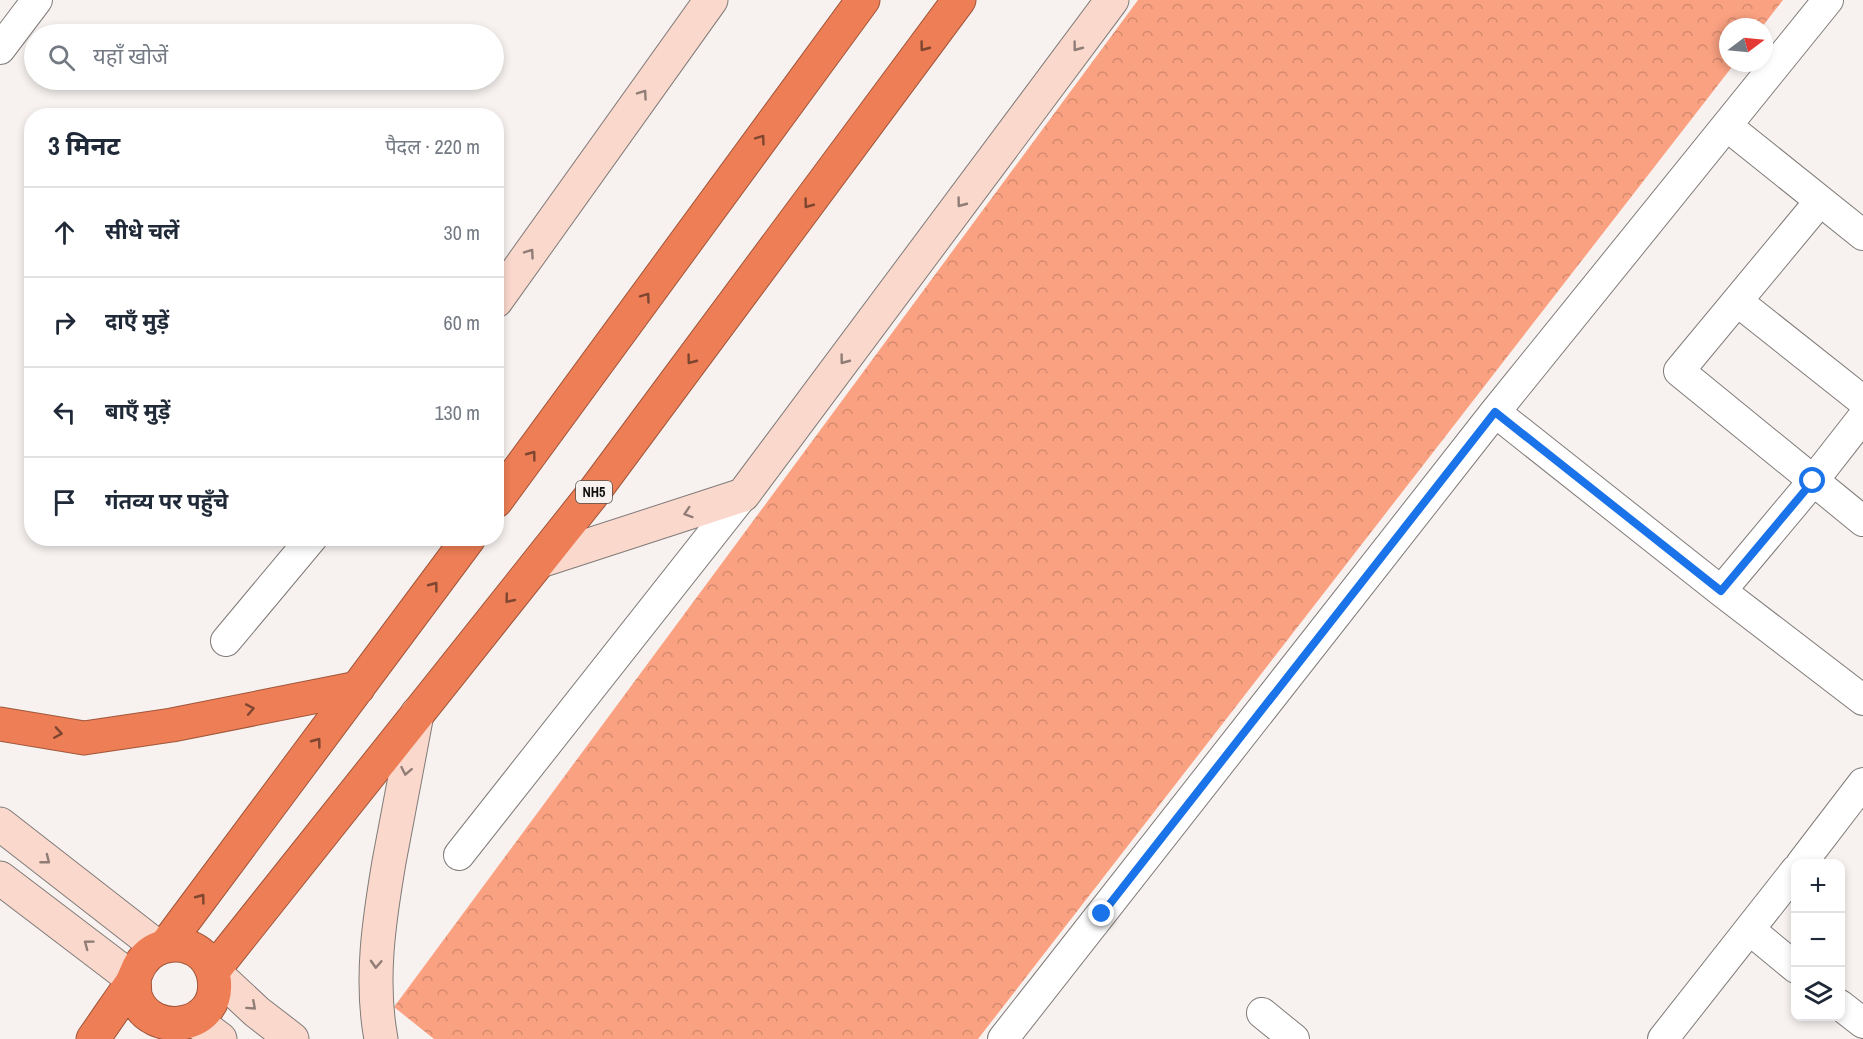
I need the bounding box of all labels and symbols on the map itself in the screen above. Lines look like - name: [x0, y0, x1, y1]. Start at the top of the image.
- north arrow: [1719, 18, 1773, 72]
- one-way arrow: [920, 40, 931, 51]
- one-way arrow: [1073, 40, 1084, 51]
- one-way arrow: [636, 90, 647, 101]
- one-way arrow: [754, 135, 765, 146]
- one-way arrow: [804, 197, 815, 208]
- one-way arrow: [957, 197, 968, 208]
- one-way arrow: [523, 249, 534, 260]
- one-way arrow: [639, 292, 650, 303]
- one-way arrow: [840, 353, 851, 364]
- one-way arrow: [688, 354, 699, 365]
- one-way arrow: [524, 450, 535, 461]
- route start: [1799, 467, 1825, 493]
- road number: NH5: [576, 481, 612, 503]
- one-way arrow: [683, 506, 694, 518]
- one-way arrow: [426, 581, 437, 592]
- one-way arrow: [506, 592, 517, 603]
- one-way arrow: [245, 703, 255, 716]
- one-way arrow: [53, 727, 62, 739]
- one-way arrow: [310, 738, 321, 749]
- one-way arrow: [400, 766, 413, 776]
- one-way arrow: [39, 852, 50, 863]
- one-way arrow: [193, 894, 204, 905]
- route end: [1088, 900, 1114, 926]
- one-way arrow: [83, 941, 94, 952]
- one-way arrow: [370, 959, 383, 968]
- one-way arrow: [245, 999, 256, 1010]

